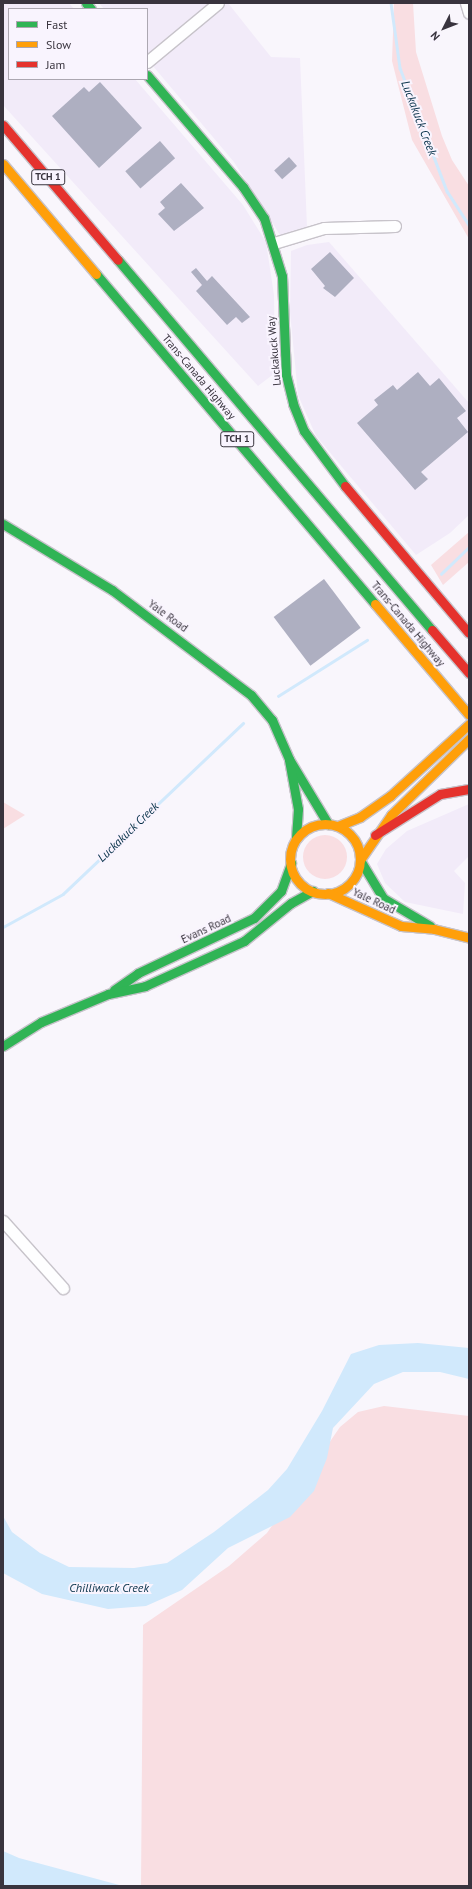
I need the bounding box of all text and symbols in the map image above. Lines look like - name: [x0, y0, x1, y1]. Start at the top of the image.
- legend: [8, 8, 148, 80]
- north arrow: [424, 8, 464, 48]
- text: Fast: [46, 17, 67, 32]
- text: N: [427, 29, 443, 43]
- text: Slow: [46, 37, 71, 52]
- text: Jam: [46, 57, 65, 72]
- water label: Luckakuck Creek: [398, 78, 440, 158]
- road number: TCH 1: [31, 169, 65, 185]
- street label: Luckakuck Way: [264, 315, 284, 387]
- street label: Trans-Canada Highway: [160, 332, 238, 422]
- road number: TCH 1: [220, 431, 254, 447]
- street label: Trans-Canada Highway: [369, 579, 447, 669]
- street label: Yale Road: [146, 597, 190, 635]
- water label: Luckakuck Creek: [94, 799, 162, 865]
- street label: Yale Road: [350, 885, 398, 917]
- street label: Evans Road: [179, 912, 233, 946]
- water label: Chilliwack Creek: [69, 1581, 149, 1595]

